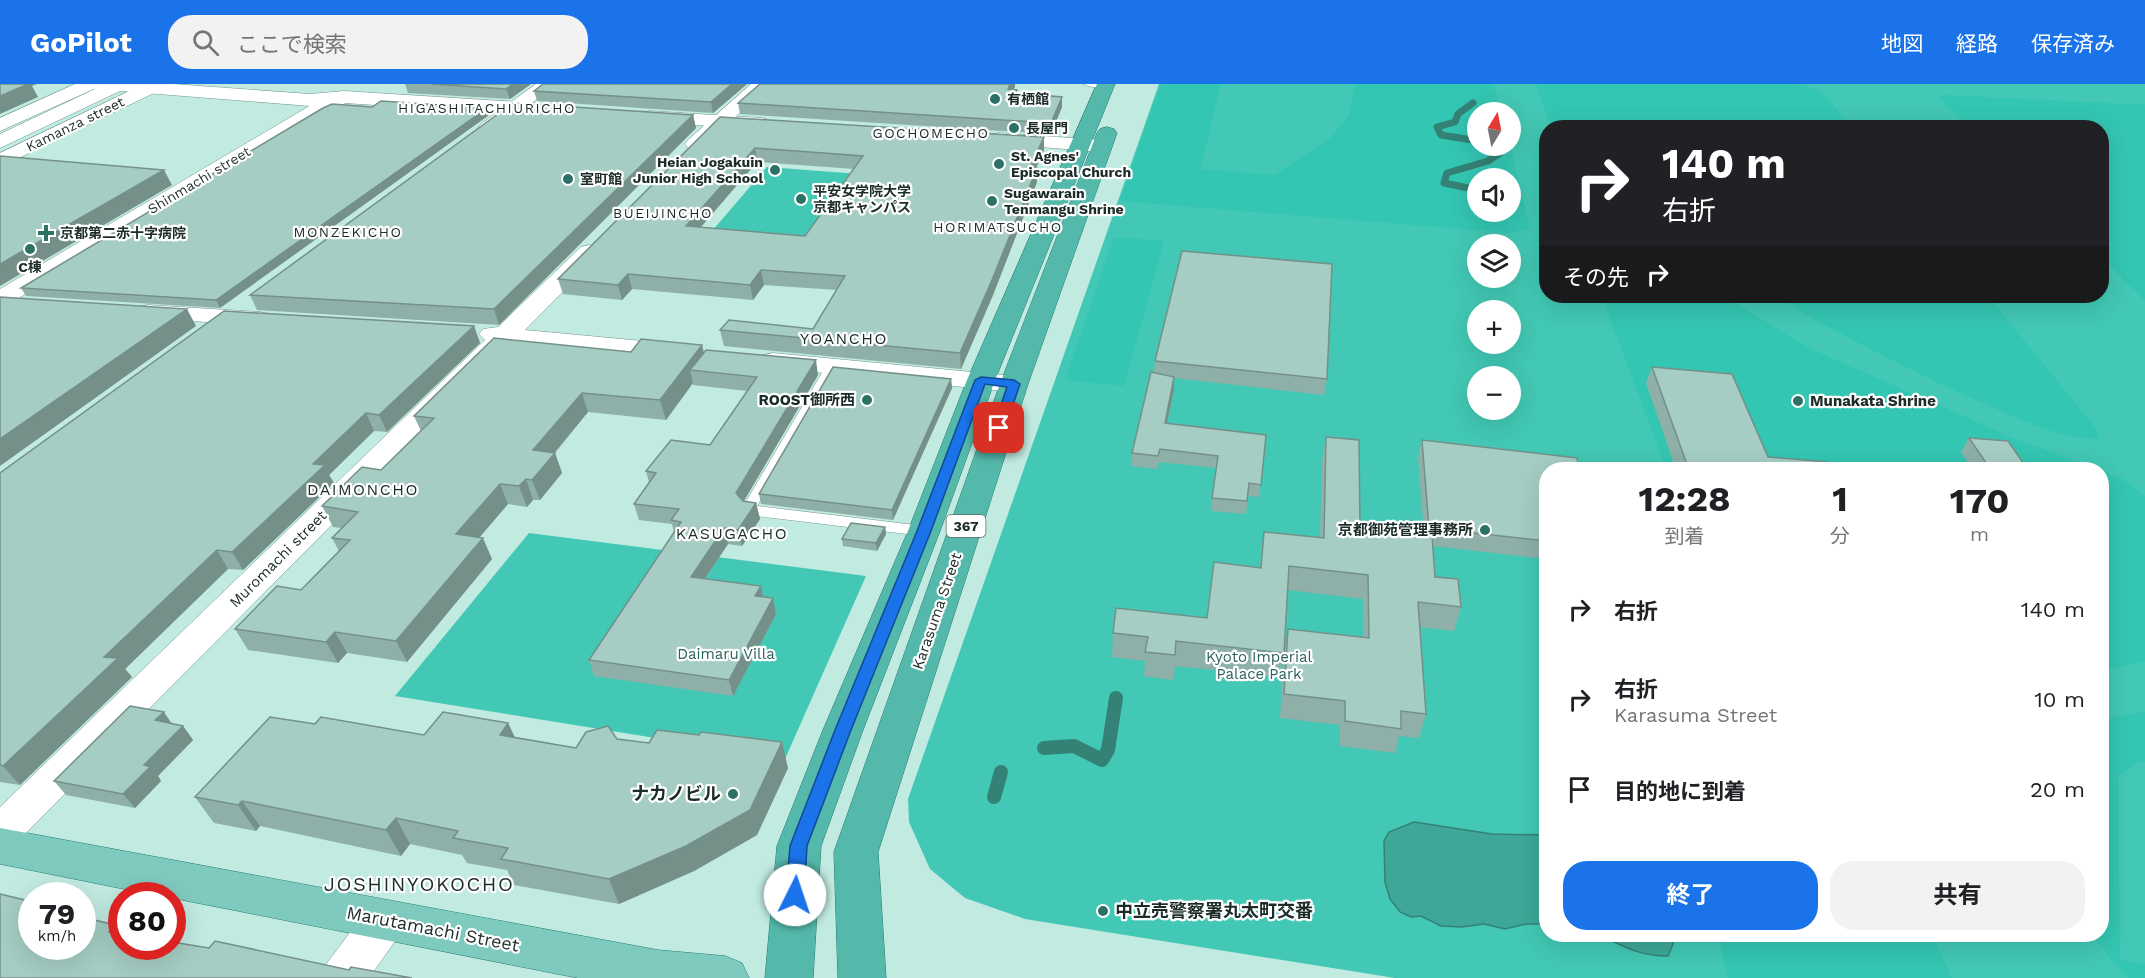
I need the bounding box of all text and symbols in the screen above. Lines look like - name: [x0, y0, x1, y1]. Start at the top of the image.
- search box: [168, 15, 588, 69]
- text: GoPilot: [30, 26, 132, 59]
- icon: search: [189, 26, 222, 59]
- text: 地図: [1881, 31, 1923, 56]
- text: 経路: [1956, 31, 1998, 56]
- text: 保存済み: [2031, 31, 2115, 56]
- text: ここで検索: [237, 32, 347, 57]
- place label: 有栖館: [1007, 91, 1049, 107]
- marker: 有栖館: [988, 92, 1002, 106]
- street label: Kamanza street: [23, 93, 127, 155]
- district label: HIGASHITACHIURICHO: [398, 100, 576, 116]
- north arrow: [1467, 102, 1521, 156]
- map controls: [1467, 102, 1521, 420]
- place label: 長屋門: [1026, 120, 1068, 136]
- marker: 長屋門: [1007, 121, 1021, 135]
- district label: GOCHOMECHO: [873, 125, 990, 141]
- text: 140 m: [1662, 139, 1786, 188]
- street label: Shinmachi street: [145, 143, 253, 217]
- icon: right: [1563, 144, 1641, 222]
- place label: St. Agnes' Episcopal Church: [1011, 148, 1131, 180]
- place label: Heian Jogakuin Junior High School: [633, 154, 763, 186]
- marker: St. Agnes' Episcopal Church: [992, 157, 1006, 171]
- marker: Heian Jogakuin Junior High School: [768, 163, 782, 177]
- button: sound: [1467, 168, 1521, 222]
- place label: 室町館: [580, 171, 622, 187]
- marker: 室町館: [561, 172, 575, 186]
- place label: 平安女学院大学 京都キャンパス: [813, 183, 911, 215]
- place label: Sugawarain Tenmangu Shrine: [1004, 185, 1124, 217]
- marker: 平安女学院大学 京都キャンパス: [794, 192, 808, 206]
- marker: Sugawarain Tenmangu Shrine: [985, 194, 999, 208]
- text: 右折: [1662, 195, 1716, 227]
- district label: BUEIJINCHO: [613, 205, 713, 221]
- district label: HORIMATSUCHO: [933, 219, 1063, 235]
- marker: 京都第二赤十字病院: [37, 224, 55, 242]
- district label: MONZEKICHO: [293, 224, 403, 240]
- place label: 京都第二赤十字病院: [60, 225, 186, 241]
- button: layers: [1467, 234, 1521, 288]
- marker: C棟: [23, 242, 37, 256]
- icon: right: [1641, 258, 1674, 291]
- place label: C棟: [18, 259, 42, 275]
- text: その先: [1563, 265, 1629, 290]
- button: +: [1467, 300, 1521, 354]
- district label: YOANCHO: [800, 329, 888, 348]
- button: −: [1467, 366, 1521, 420]
- place label: ROOST御所西: [758, 391, 855, 409]
- place label: Munakata Shrine: [1810, 392, 1936, 410]
- marker: ROOST御所西: [860, 393, 874, 407]
- marker: Munakata Shrine: [1791, 394, 1805, 408]
- pin: [973, 402, 1024, 453]
- icon: arrive: [982, 411, 1015, 444]
- text: 12:28: [1639, 478, 1730, 520]
- text: 1: [1832, 478, 1848, 520]
- district label: DAIMONCHO: [307, 480, 419, 499]
- text: 170: [1950, 480, 2009, 522]
- street label: Muromachi street: [226, 506, 331, 611]
- road number: 367: [946, 515, 986, 537]
- place label: 京都御苑管理事務所: [1338, 521, 1473, 539]
- text: m: [1970, 522, 1989, 546]
- marker: 京都御苑管理事務所: [1478, 523, 1492, 537]
- district label: KASUGACHO: [676, 524, 788, 543]
- text: 到着: [1665, 524, 1705, 548]
- text: 分: [1830, 524, 1850, 548]
- street label: Karasuma Street: [909, 550, 966, 672]
- icon: right: [1563, 593, 1596, 626]
- text: 140 m: [2021, 597, 2085, 622]
- text: 右折: [1614, 599, 1658, 624]
- park label: Daimaru Villa: [677, 645, 775, 663]
- park label: Kyoto Imperial Palace Park: [1206, 648, 1312, 683]
- text: 右折: [1614, 677, 1658, 702]
- icon: right: [1563, 683, 1596, 716]
- text: 10 m: [2034, 687, 2085, 712]
- text: Karasuma Street: [1614, 703, 1777, 727]
- icon: arrive: [1563, 773, 1596, 806]
- text: 20 m: [2030, 777, 2085, 802]
- text: 目的地に到着: [1614, 779, 1746, 804]
- place label: ナカノビル: [631, 783, 721, 804]
- marker: ナカノビル: [726, 787, 740, 801]
- button: 終了: [1563, 861, 1818, 930]
- button: 共有: [1830, 861, 2085, 930]
- position arrow: [763, 863, 827, 927]
- district label: JOSHINYOKOCHO: [324, 872, 514, 896]
- speed limit sign: 80: [108, 882, 186, 960]
- text: 79: [39, 896, 75, 931]
- place label: 中立売警察署丸太町交番: [1115, 900, 1313, 921]
- street label: Marutamachi Street: [345, 901, 522, 956]
- marker: 中立売警察署丸太町交番: [1096, 904, 1110, 918]
- text: km/h: [38, 927, 76, 945]

